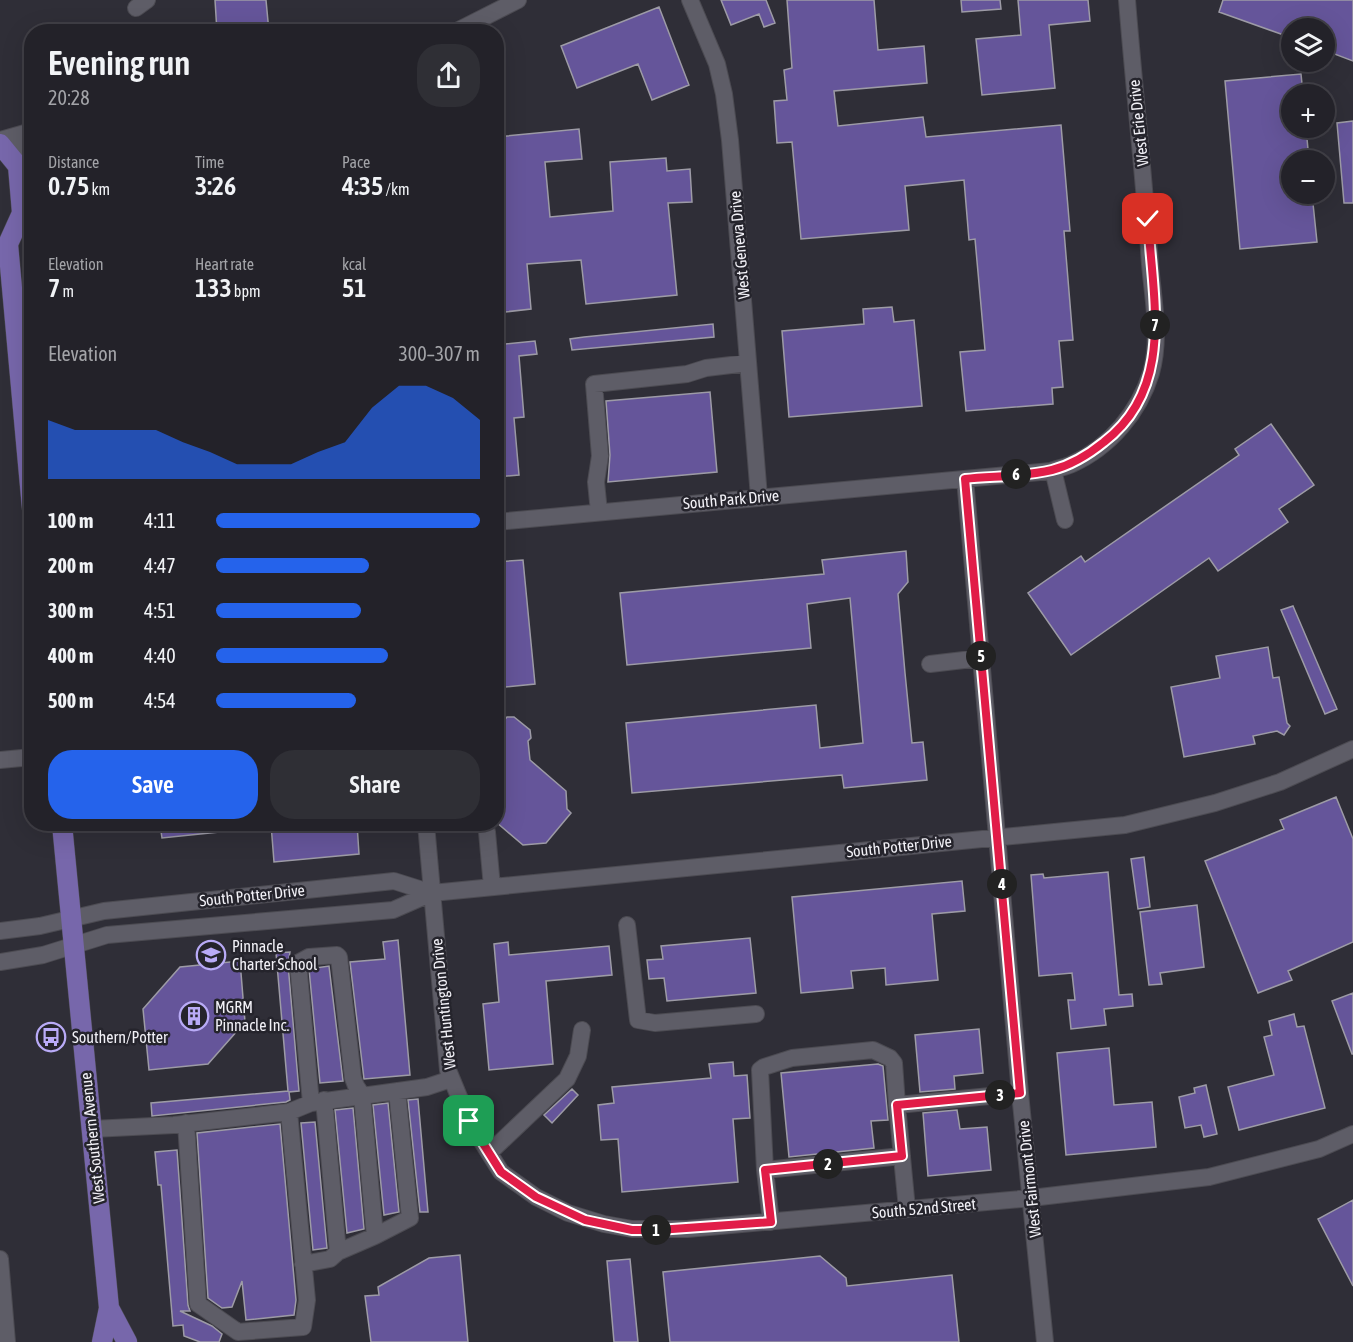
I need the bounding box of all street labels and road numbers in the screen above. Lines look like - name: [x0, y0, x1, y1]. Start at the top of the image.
- street label: West Erie Drive: [1125, 79, 1151, 167]
- street label: West Geneva Drive: [725, 190, 753, 300]
- street label: South Park Drive: [682, 486, 780, 512]
- street label: South Potter Drive: [845, 832, 953, 860]
- street label: South Potter Drive: [198, 881, 306, 909]
- street label: West Huntington Drive: [427, 938, 460, 1070]
- street label: West Southern Avenue: [76, 1072, 108, 1204]
- street label: West Fairmont Drive: [1014, 1120, 1044, 1238]
- street label: South 52nd Street: [871, 1194, 977, 1222]

